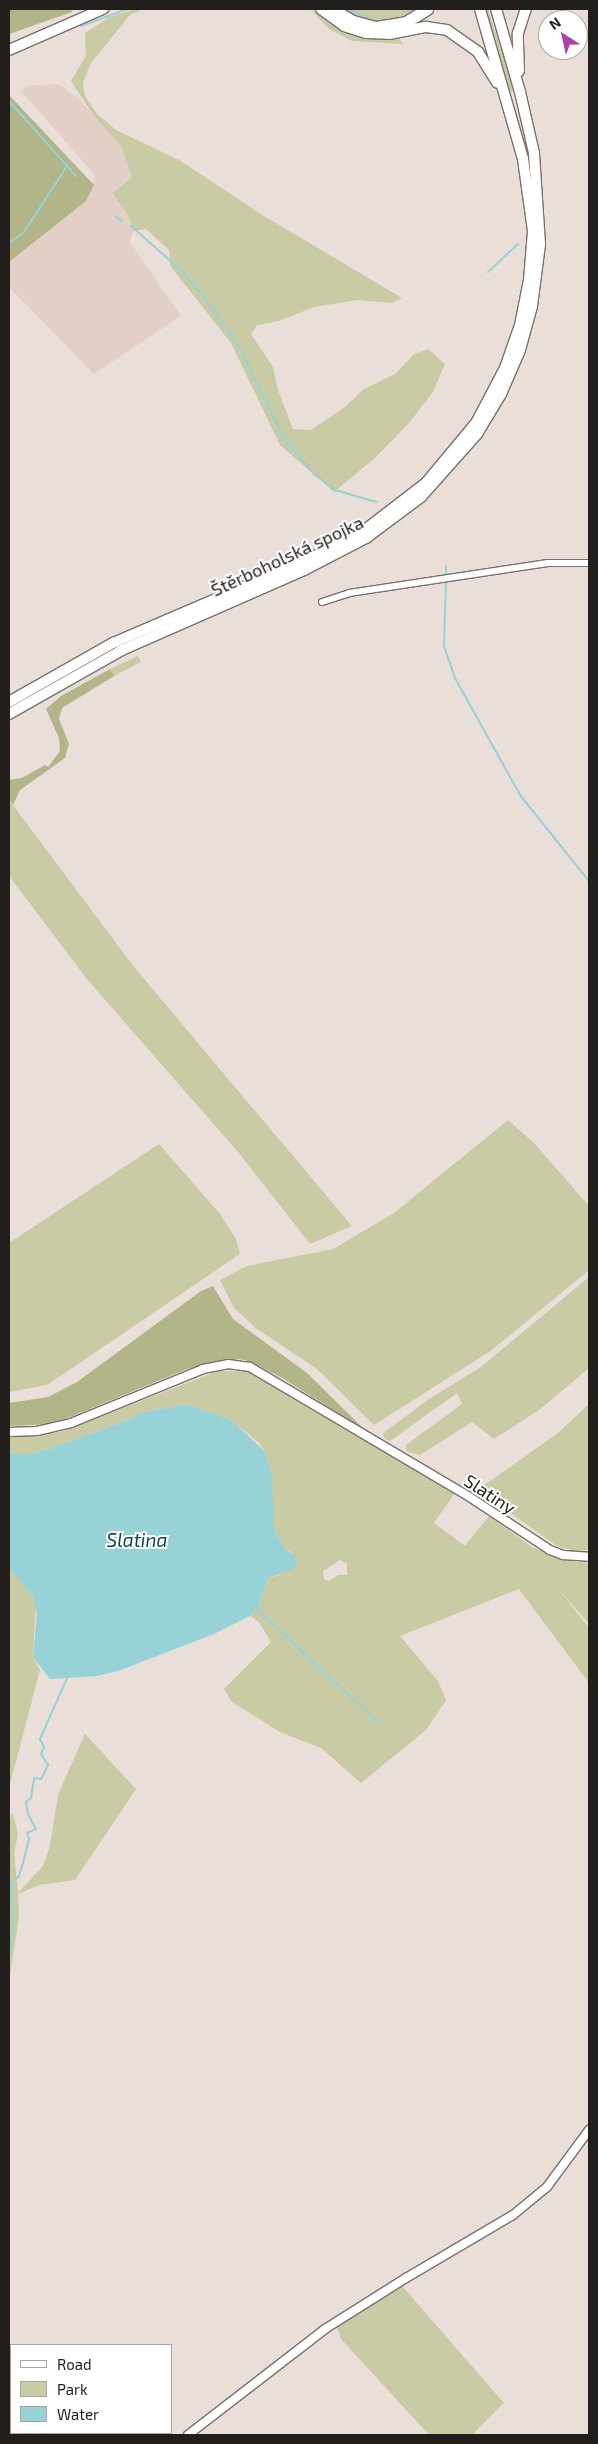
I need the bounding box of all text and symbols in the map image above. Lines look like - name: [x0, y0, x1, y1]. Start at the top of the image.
- north arrow: [538, 10, 588, 60]
- text: N: [546, 13, 564, 33]
- street label: Štěrboholská spojka: [207, 511, 367, 601]
- street label: Slatiny: [460, 1470, 520, 1518]
- water label: Slatina: [107, 1529, 167, 1551]
- legend: [10, 2344, 172, 2434]
- text: Road: [57, 2355, 92, 2373]
- text: Park: [57, 2380, 88, 2398]
- text: Water: [57, 2405, 99, 2423]

